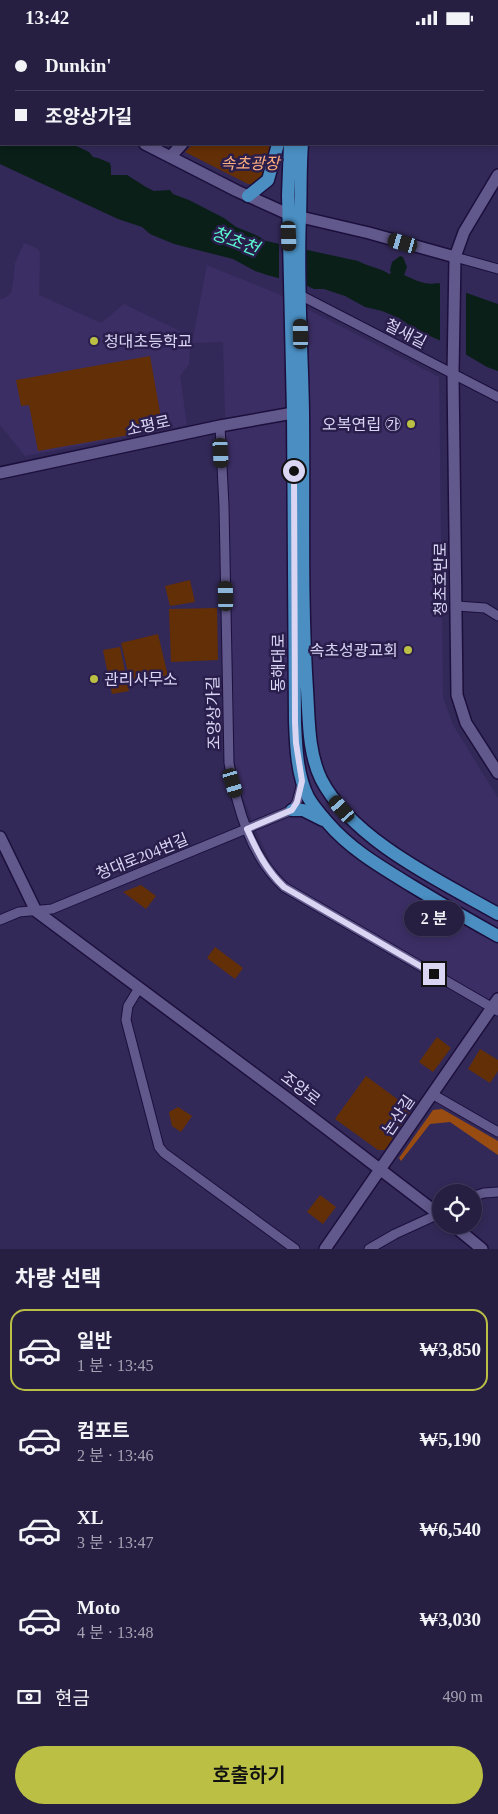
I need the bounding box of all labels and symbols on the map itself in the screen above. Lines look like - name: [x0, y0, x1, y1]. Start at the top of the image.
- park label: 속초광장: [221, 155, 282, 172]
- car: [280, 221, 297, 251]
- water label: 청초천: [208, 223, 264, 260]
- car: [386, 232, 419, 254]
- street label: 철새길: [382, 316, 429, 351]
- car: [293, 319, 308, 349]
- place label: 청대초등학교: [104, 333, 192, 350]
- marker: 청대초등학교: [88, 335, 100, 347]
- street label: 소평로: [125, 413, 172, 438]
- place label: 오복연립 ㉮: [322, 416, 401, 433]
- marker: 오복연립 ㉮: [405, 418, 417, 430]
- car: [212, 438, 229, 468]
- route start: [283, 460, 305, 482]
- street label: 청초호반로: [432, 542, 449, 616]
- car: [218, 581, 233, 611]
- street label: 동해대로: [270, 633, 287, 692]
- place label: 속초성광교회: [310, 642, 398, 659]
- marker: 속초성광교회: [402, 644, 414, 656]
- place label: 관리사무소: [104, 671, 178, 688]
- marker: 관리사무소: [88, 673, 100, 685]
- street label: 조양상가길: [204, 676, 223, 750]
- car: [221, 766, 244, 800]
- car: [326, 793, 357, 825]
- street label: 청대로204번길: [94, 830, 191, 883]
- callout: 2 분: [404, 901, 464, 937]
- route end: [423, 963, 445, 985]
- street label: 조양로: [278, 1068, 324, 1109]
- street label: 논산길: [379, 1092, 418, 1138]

